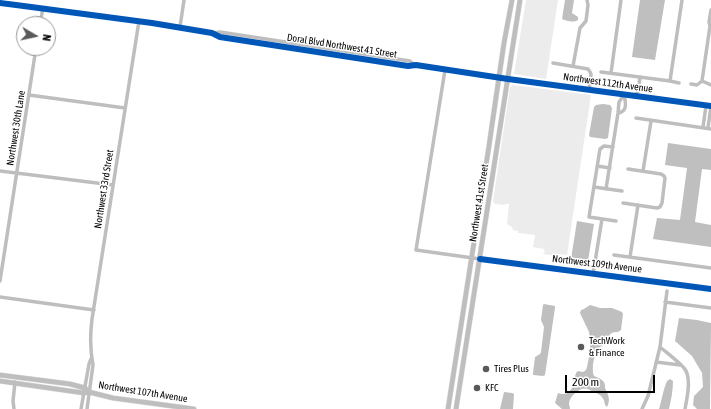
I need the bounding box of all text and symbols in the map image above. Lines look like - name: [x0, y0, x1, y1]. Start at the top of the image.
- north arrow: [16, 16, 56, 56]
- street label: Doral Blvd Northwest 41 Street: [286, 31, 398, 61]
- text: N: [40, 34, 53, 42]
- street label: Northwest 112th Avenue: [562, 71, 654, 95]
- street label: Northwest 30th Lane: [4, 90, 28, 166]
- street label: Northwest 33rd Street: [92, 149, 116, 229]
- street label: Northwest 41st Street: [467, 163, 491, 243]
- street label: Northwest 109th Avenue: [551, 253, 643, 275]
- place label: TechWork & Finance: [589, 335, 625, 358]
- marker: TechWork & Finance: [576, 342, 586, 352]
- place label: Tires Plus: [494, 363, 529, 375]
- marker: Tires Plus: [481, 364, 491, 374]
- scale bar: [567, 367, 657, 393]
- text: 200 m: [572, 375, 599, 389]
- street label: Northwest 107th Avenue: [97, 379, 189, 405]
- place label: KFC: [485, 382, 498, 394]
- marker: KFC: [472, 383, 482, 393]

